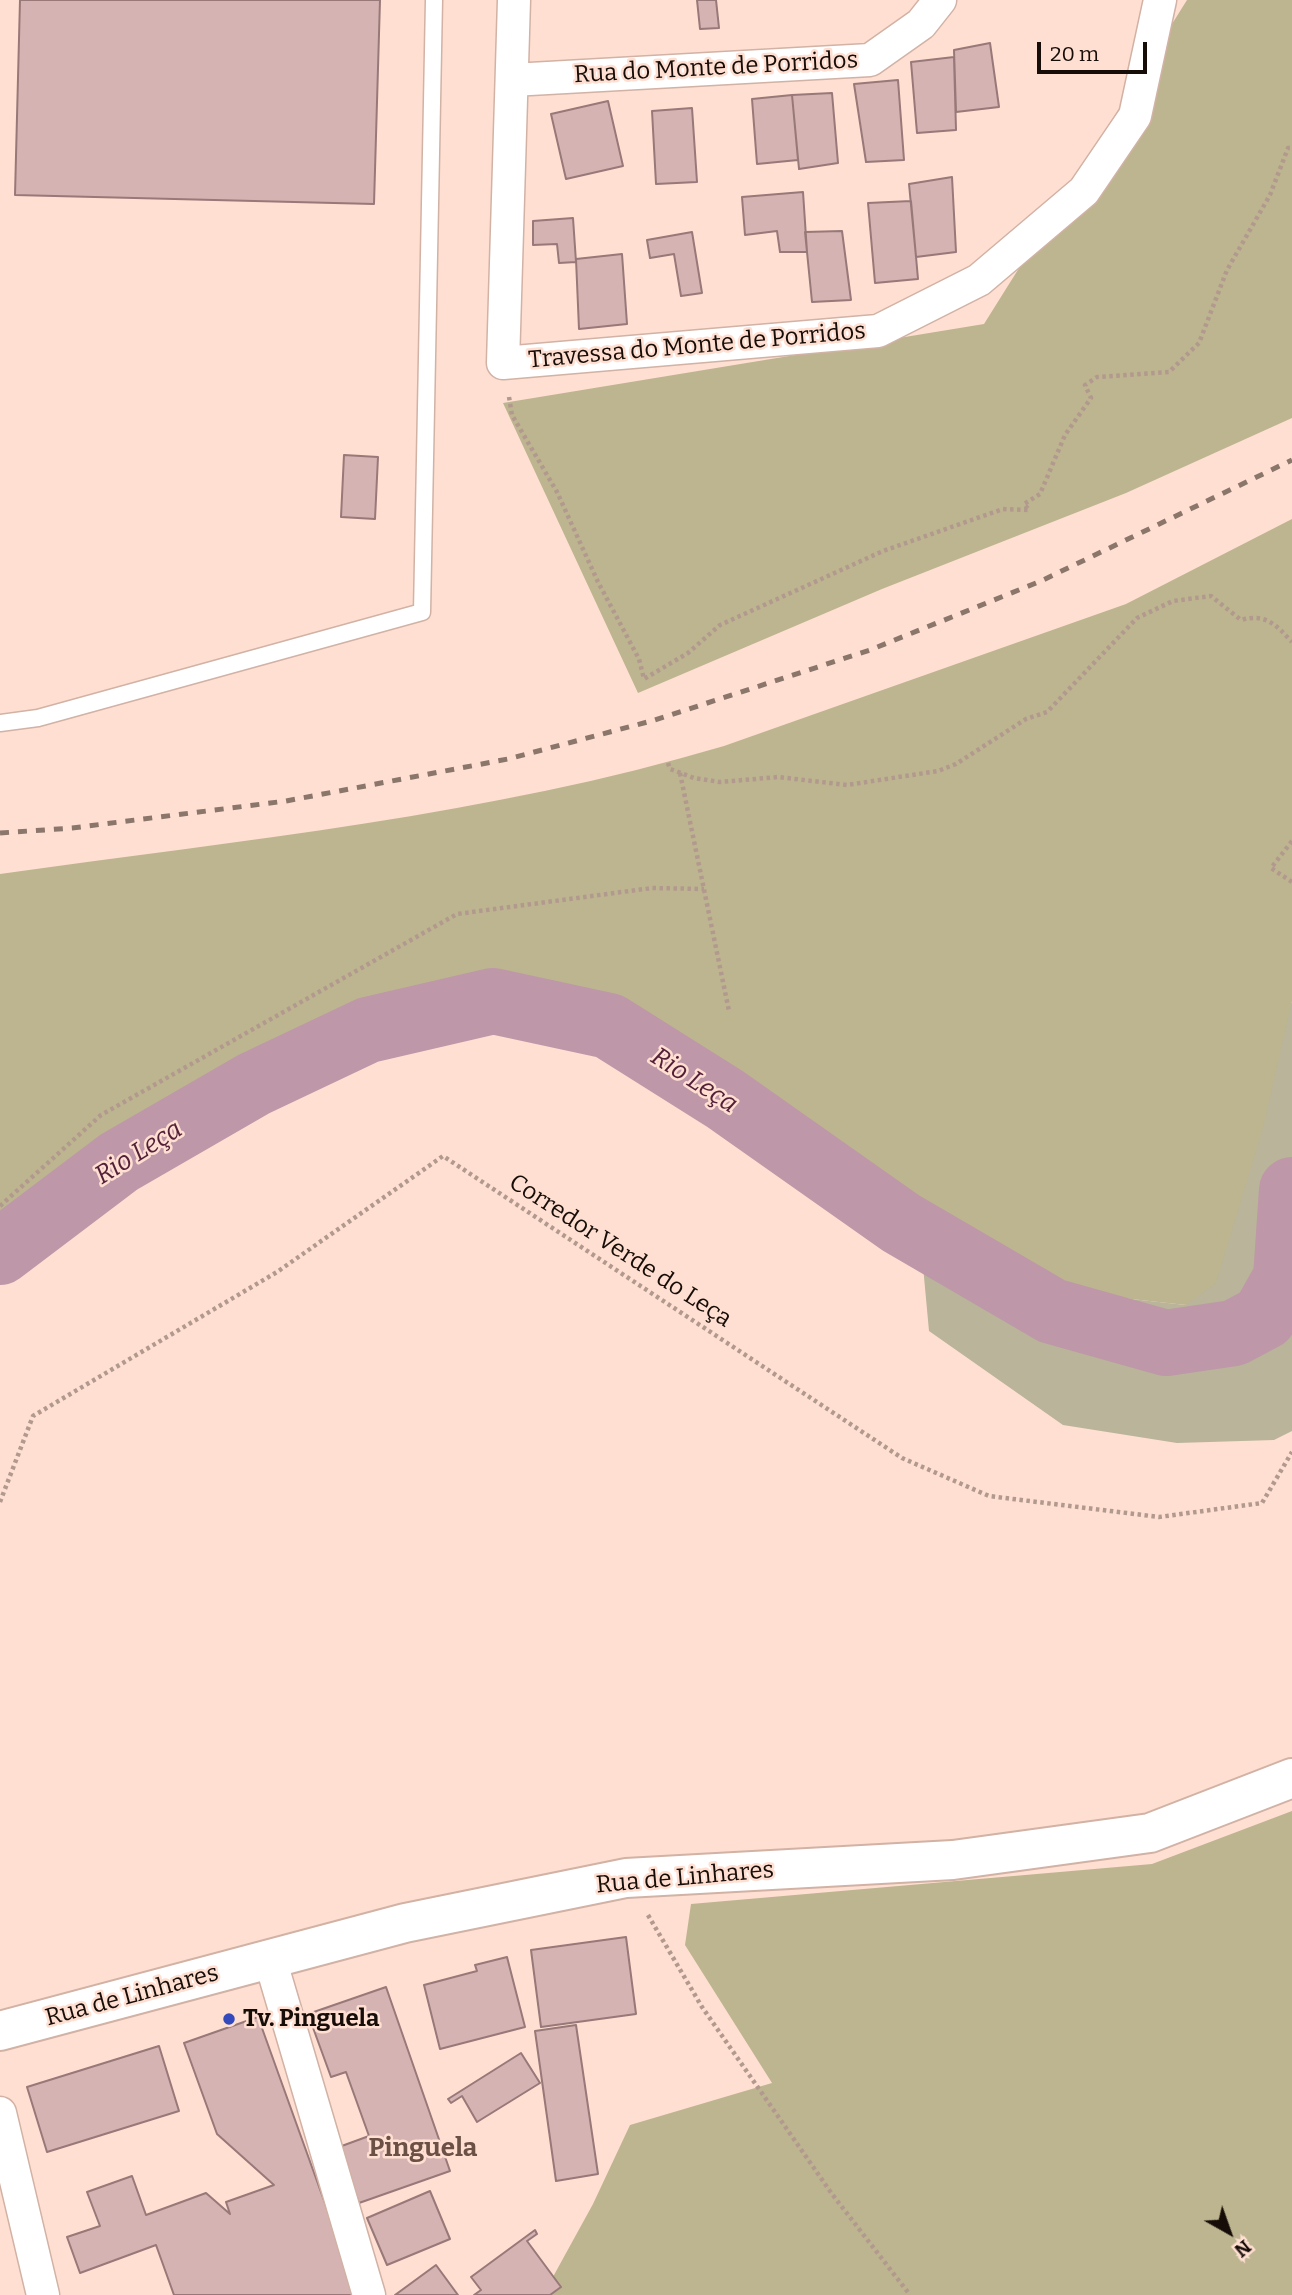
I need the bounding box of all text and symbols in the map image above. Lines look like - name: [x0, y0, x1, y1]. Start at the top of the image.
- scale bar: [1040, 28, 1150, 72]
- text: 20 m: [1050, 41, 1099, 67]
- street label: Rua do Monte de Porridos: [573, 46, 859, 90]
- street label: Travessa do Monte de Porridos: [527, 317, 867, 375]
- water label: Rio Leça: [645, 1042, 743, 1120]
- water label: Rio Leça: [90, 1114, 188, 1192]
- street label: Corredor Verde do Leça: [503, 1168, 737, 1334]
- street label: Rua de Linhares: [595, 1856, 775, 1900]
- street label: Rua de Linhares: [42, 1959, 222, 2033]
- place label: Tv. Pinguela: [243, 2005, 379, 2033]
- marker: Tv. Pinguela: [221, 2011, 237, 2027]
- district label: Pinguela: [369, 2133, 477, 2165]
- north arrow: [1194, 2197, 1264, 2267]
- text: N: [1230, 2235, 1256, 2262]

